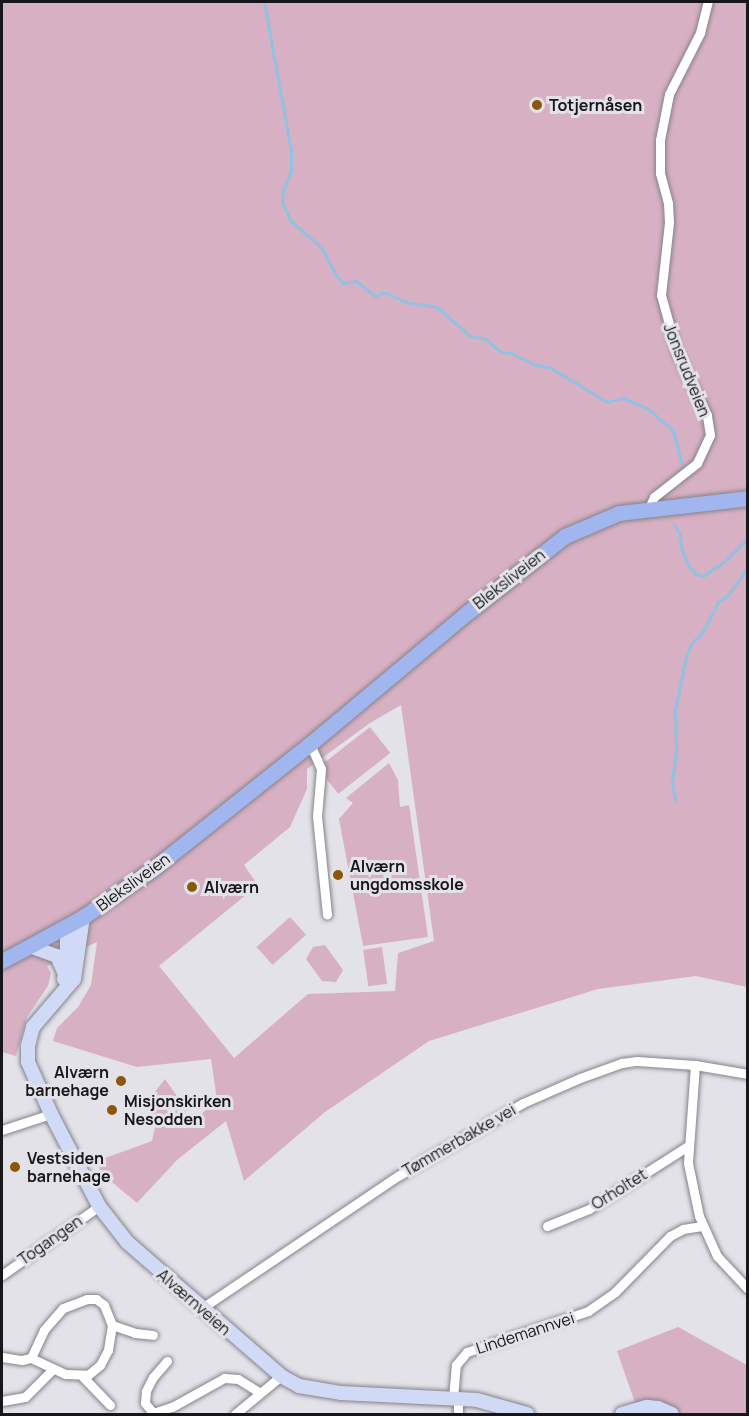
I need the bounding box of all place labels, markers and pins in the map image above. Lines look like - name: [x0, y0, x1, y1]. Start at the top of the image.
- place label: Totjernåsen: [549, 95, 642, 115]
- marker: Totjernåsen: [530, 98, 544, 112]
- place label: Alværn ungdomsskole: [350, 856, 464, 894]
- marker: Alværn ungdomsskole: [331, 868, 345, 882]
- place label: Alværn: [204, 877, 259, 897]
- marker: Alværn: [185, 880, 199, 894]
- place label: Alværn barnehage: [25, 1062, 109, 1100]
- marker: Alværn barnehage: [114, 1074, 128, 1088]
- place label: Misjonskirken Nesodden: [124, 1091, 231, 1129]
- marker: Misjonskirken Nesodden: [105, 1103, 119, 1117]
- place label: Vestsiden barnehage: [27, 1148, 111, 1186]
- marker: Vestsiden barnehage: [8, 1160, 22, 1174]

